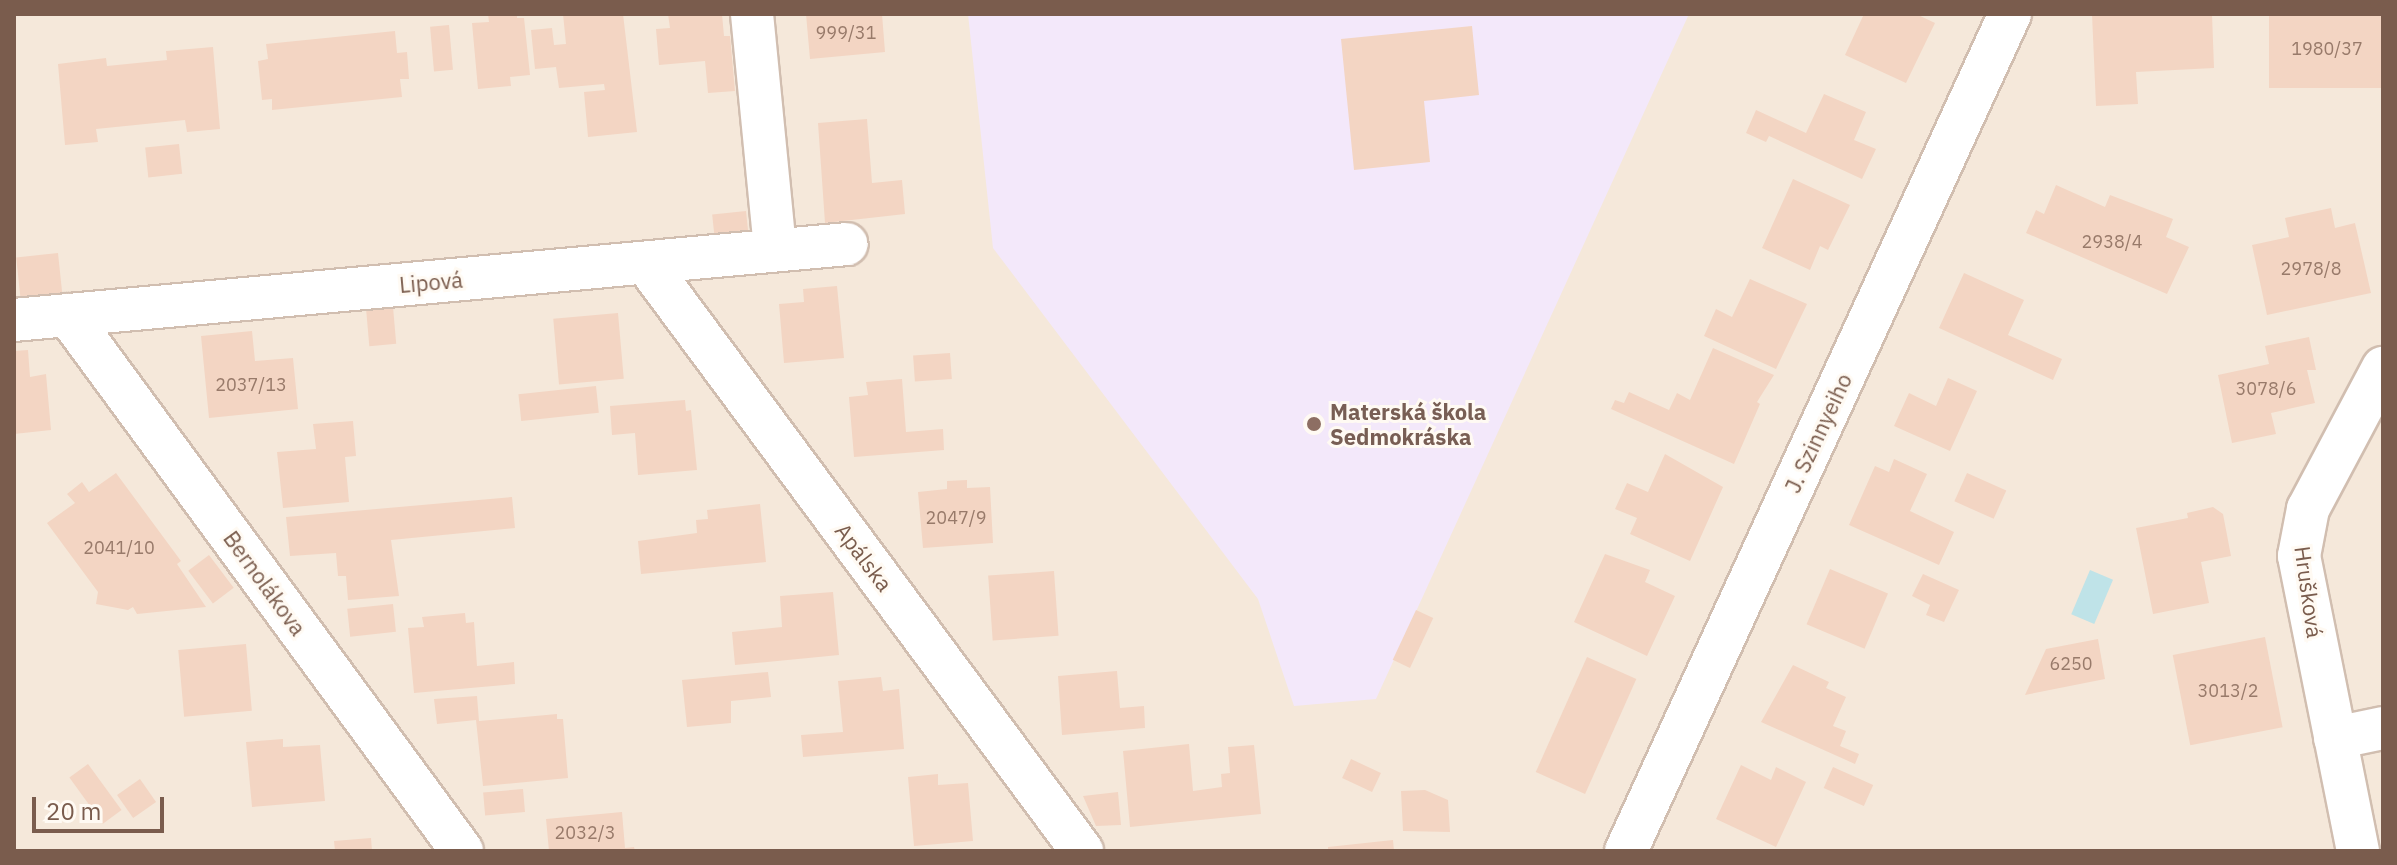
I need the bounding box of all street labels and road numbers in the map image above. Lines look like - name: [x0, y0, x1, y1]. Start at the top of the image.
- street label: Lipová: [398, 266, 464, 298]
- street label: J. Szinnyeiho: [1779, 369, 1857, 497]
- street label: Apálska: [830, 518, 898, 596]
- street label: Bernolákova: [218, 526, 312, 640]
- street label: Hrušková: [2289, 544, 2329, 640]

